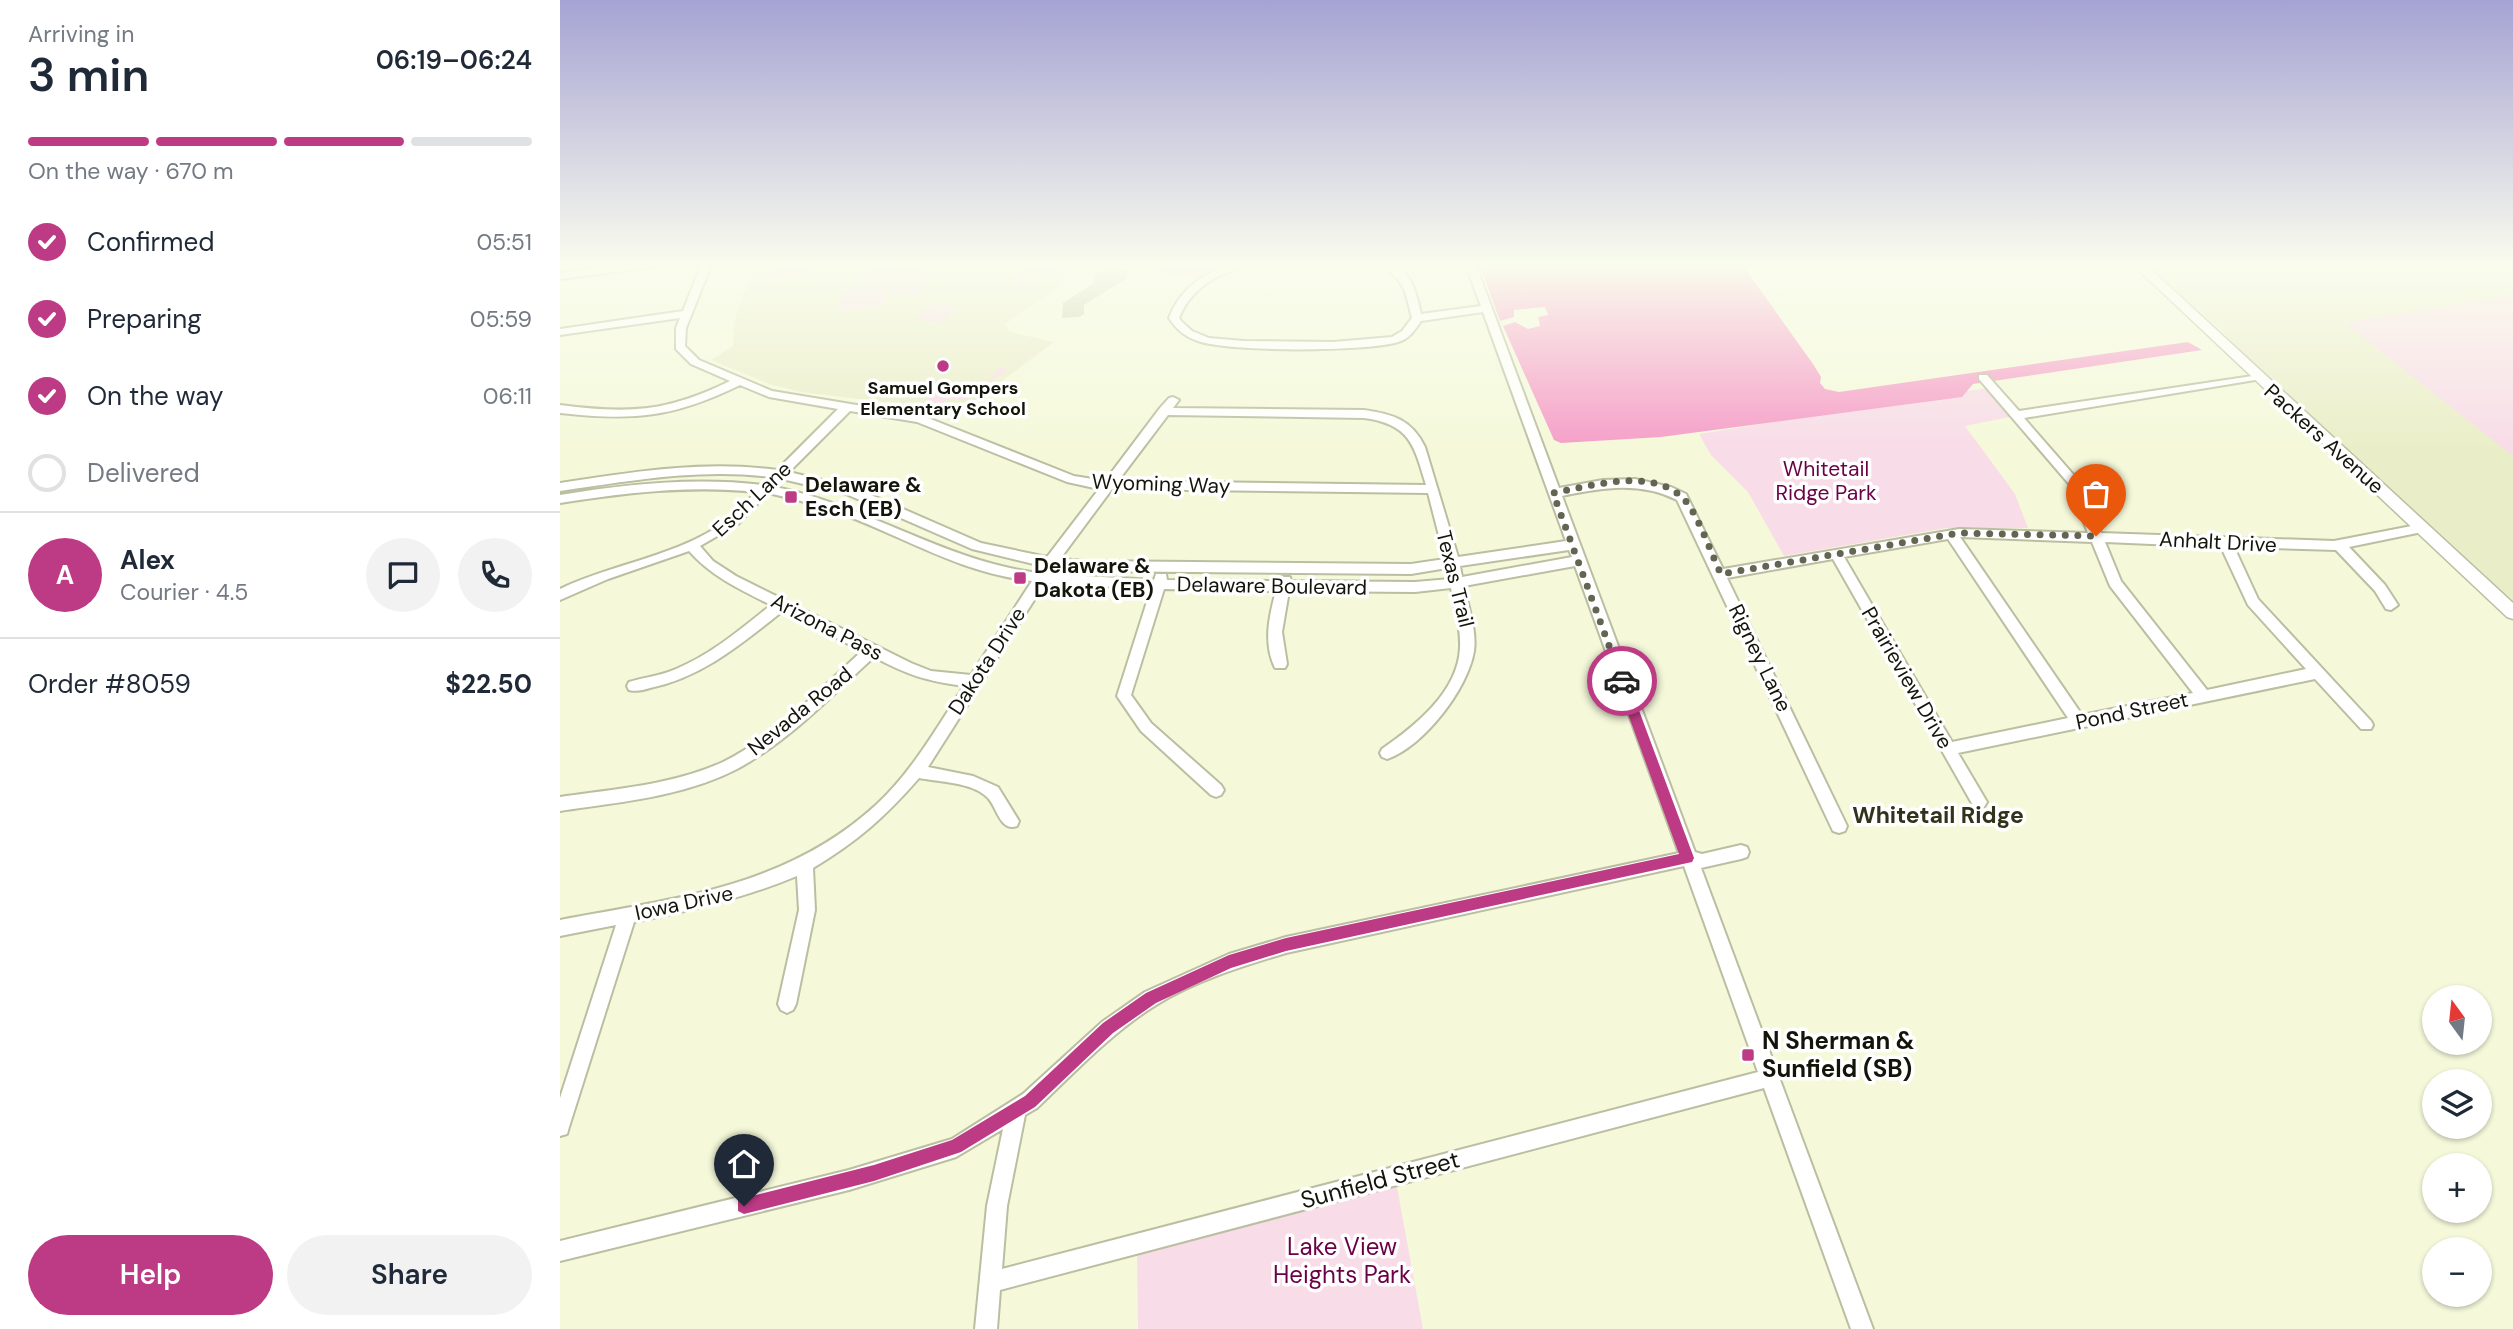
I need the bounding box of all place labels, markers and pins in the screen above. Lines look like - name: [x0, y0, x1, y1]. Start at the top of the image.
- marker: Samuel Gompers Elementary School: [935, 358, 951, 374]
- place label: Samuel Gompers Elementary School: [860, 376, 1026, 421]
- pin: [2066, 464, 2126, 536]
- place label: Delaware & Esch (EB): [805, 471, 922, 523]
- marker: Delaware & Esch (EB): [783, 489, 799, 505]
- place label: Delaware & Dakota (EB): [1034, 552, 1154, 604]
- marker: Delaware & Dakota (EB): [1012, 570, 1028, 586]
- place label: N Sherman & Sunfield (SB): [1762, 1025, 1915, 1084]
- marker: N Sherman & Sunfield (SB): [1740, 1047, 1756, 1063]
- pin: [714, 1134, 774, 1206]

